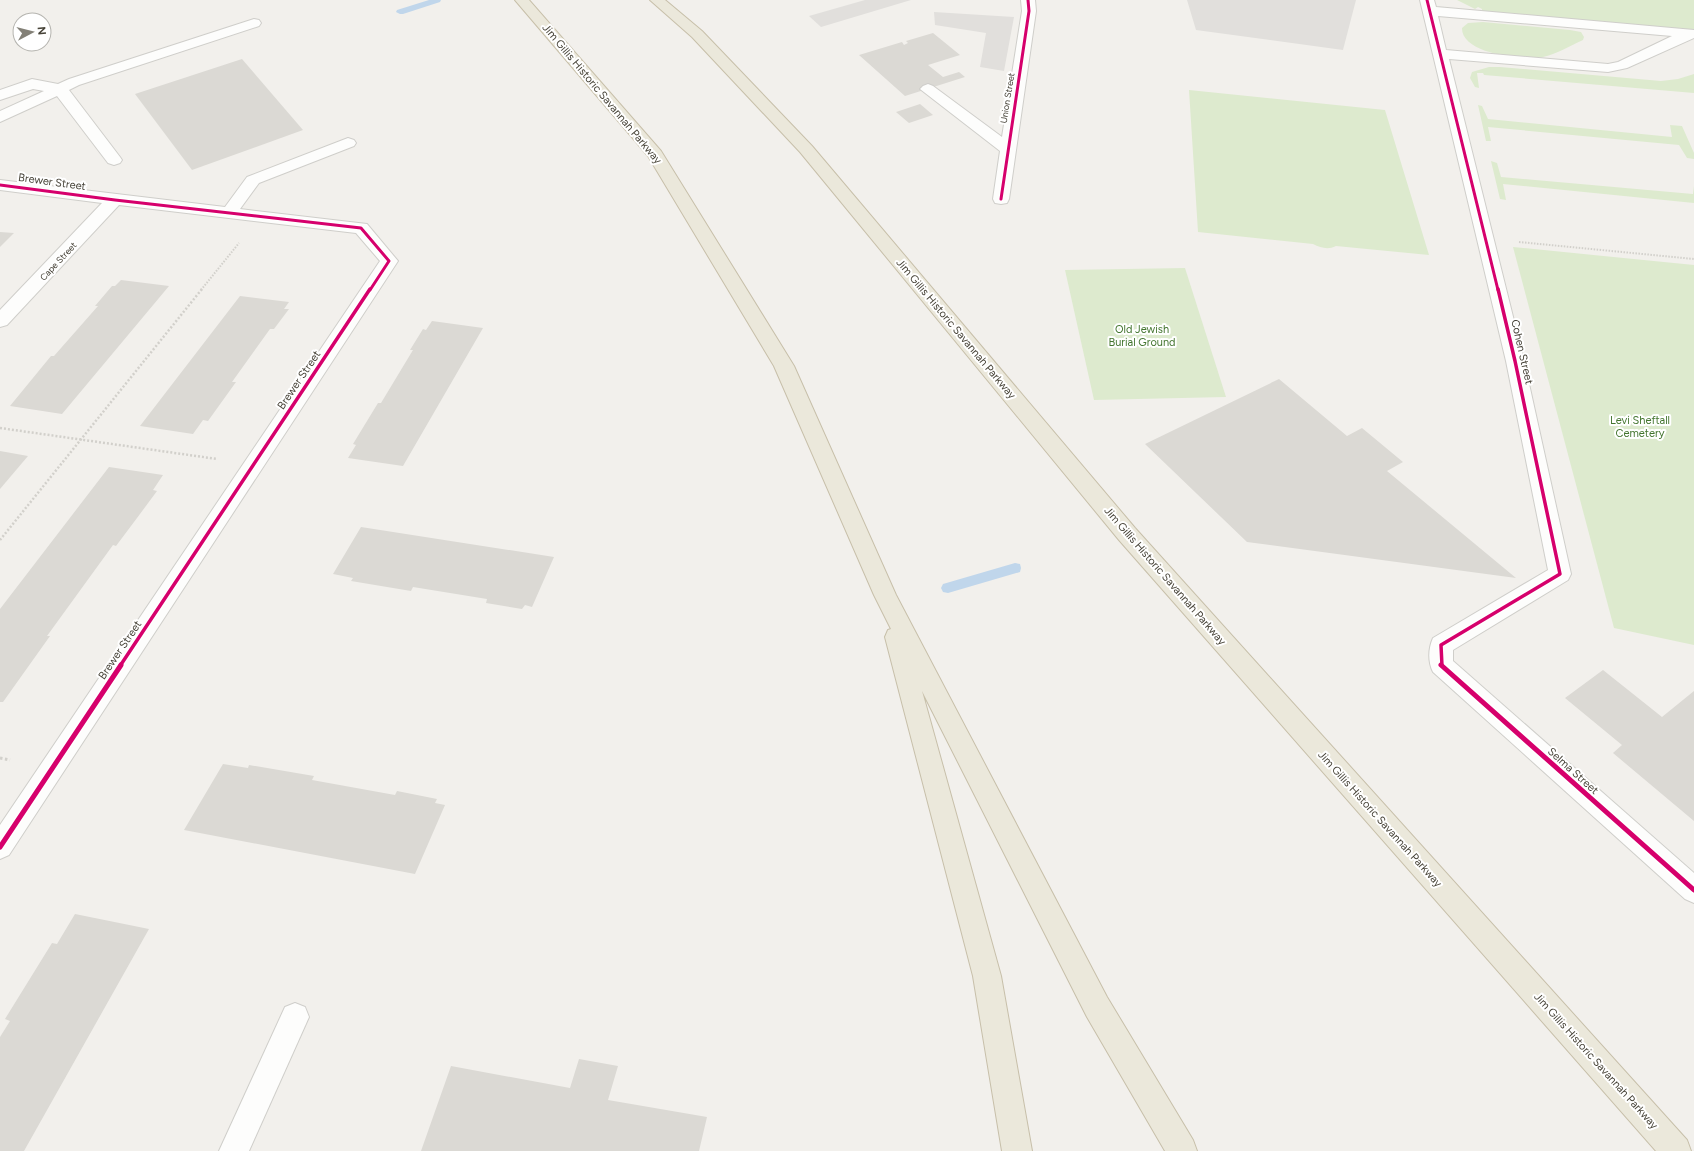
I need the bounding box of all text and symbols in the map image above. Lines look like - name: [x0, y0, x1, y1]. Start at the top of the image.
- north arrow: [12, 12, 52, 52]
- street label: Jim Gillis Historic Savannah Parkway: [540, 21, 665, 167]
- text: N: [34, 26, 48, 36]
- street label: Union Street: [998, 71, 1017, 124]
- street label: Brewer Street: [17, 171, 87, 193]
- street label: Cape Street: [37, 239, 79, 283]
- street label: Jim Gillis Historic Savannah Parkway: [894, 256, 1019, 402]
- street label: Cohen Street: [1508, 318, 1536, 386]
- park label: Old Jewish Burial Ground: [1108, 323, 1176, 349]
- street label: Brewer Street: [275, 348, 323, 412]
- park label: Levi Sheftall Cemetery: [1610, 414, 1670, 440]
- street label: Jim Gillis Historic Savannah Parkway: [1101, 504, 1229, 648]
- street label: Brewer Street: [96, 618, 144, 682]
- street label: Selma Street: [1545, 745, 1601, 797]
- street label: Jim Gillis Historic Savannah Parkway: [1315, 748, 1445, 890]
- street label: Jim Gillis Historic Savannah Parkway: [1531, 990, 1661, 1132]

